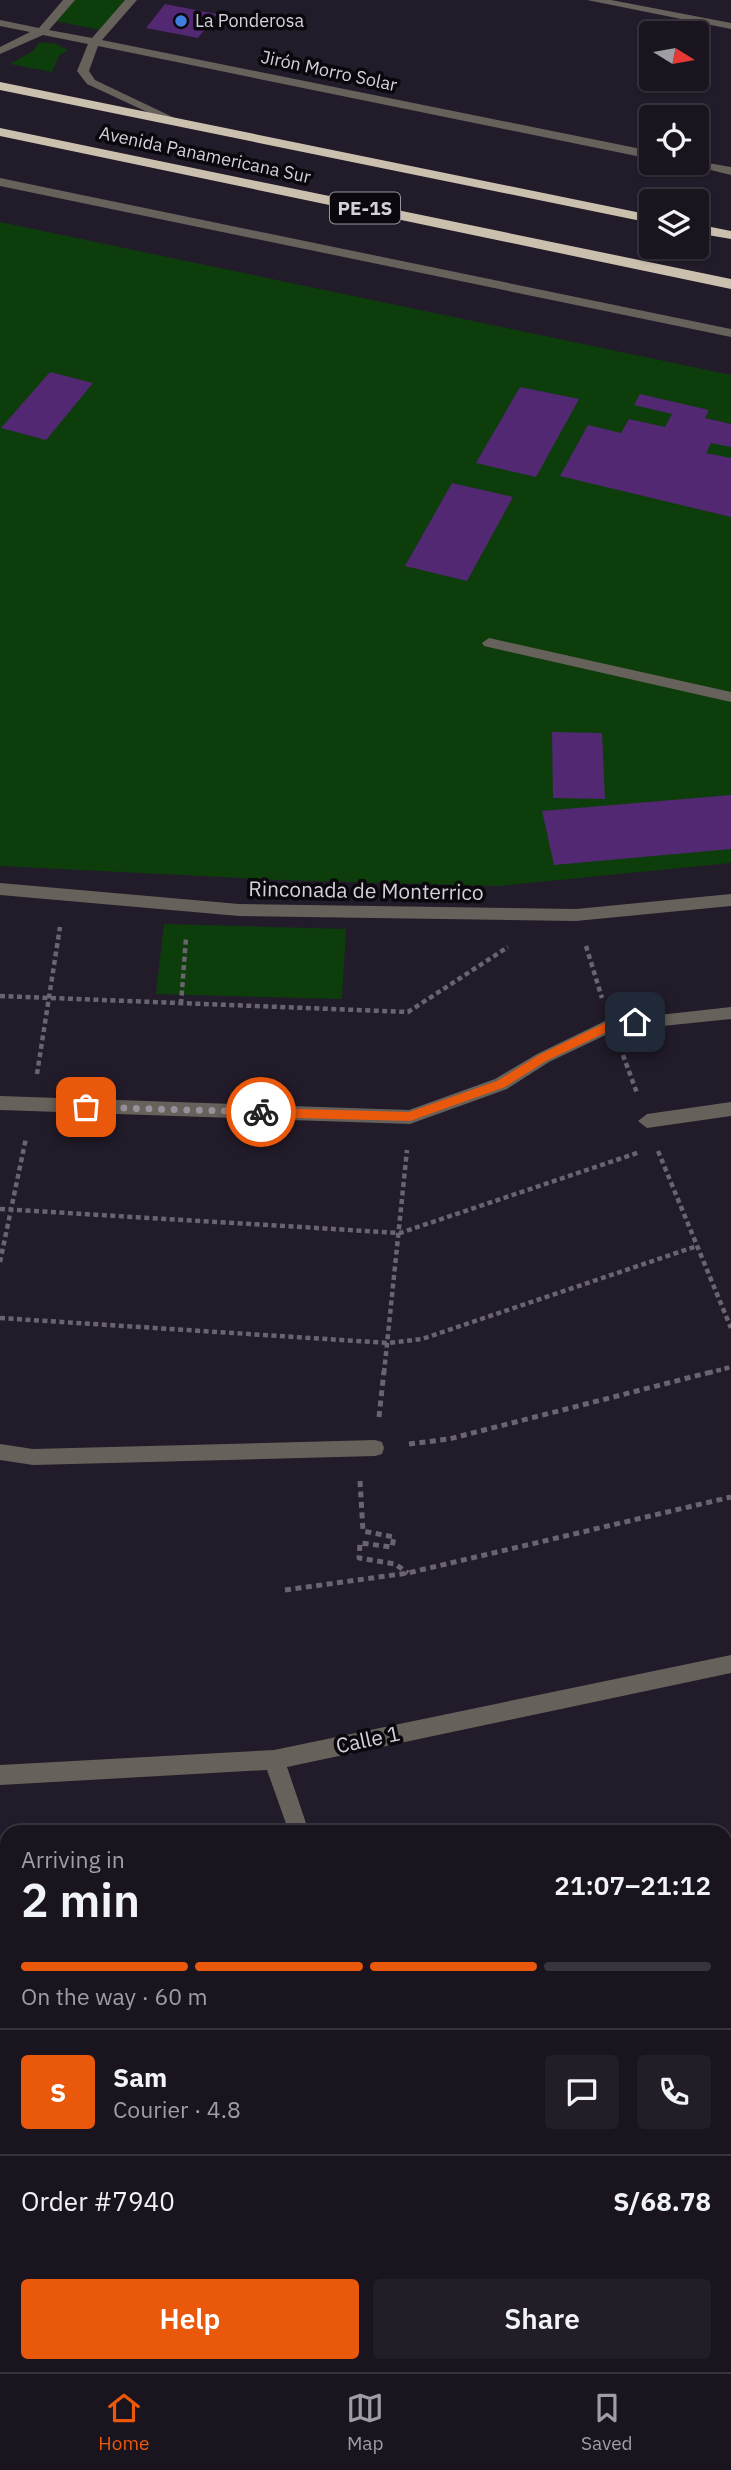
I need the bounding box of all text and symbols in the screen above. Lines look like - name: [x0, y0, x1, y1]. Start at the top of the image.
- place label: La Ponderosa: [195, 9, 304, 32]
- marker: La Ponderosa: [173, 13, 189, 29]
- north arrow: [639, 21, 709, 91]
- map controls: [639, 21, 709, 259]
- street label: Jirón Morro Solar: [259, 45, 400, 96]
- button: locate: [639, 105, 709, 175]
- street label: Avenida Panamericana Sur: [97, 121, 313, 188]
- button: layers: [639, 189, 709, 259]
- road number: PE-1S: [330, 192, 400, 224]
- street label: Rinconada de Monterrico: [248, 874, 484, 906]
- pin: [605, 992, 665, 1052]
- icon: home: [616, 1003, 654, 1041]
- pin: [56, 1077, 116, 1137]
- courier: [226, 1077, 296, 1147]
- icon: bag: [67, 1088, 105, 1126]
- icon: bike: [242, 1093, 280, 1131]
- street label: Calle 1: [333, 1719, 402, 1759]
- text: Arriving in: [21, 1844, 125, 1874]
- text: 21:07–21:12: [554, 1868, 711, 1902]
- text: 2 min: [21, 1870, 140, 1930]
- text: On the way · 60 m: [21, 1981, 208, 2011]
- button: chat: [545, 2055, 619, 2129]
- button: phone: [637, 2055, 711, 2129]
- text: Sam: [113, 2060, 167, 2094]
- text: S: [50, 2075, 66, 2109]
- text: Courier · 4.8: [113, 2094, 241, 2124]
- text: Order #7940: [21, 2184, 175, 2218]
- text: S/68.78: [613, 2184, 711, 2218]
- button: Help: [21, 2279, 359, 2359]
- button: Share: [373, 2279, 711, 2359]
- tab: Home: [98, 2389, 149, 2455]
- tab: Map: [346, 2389, 384, 2455]
- tab: Saved: [581, 2389, 633, 2455]

